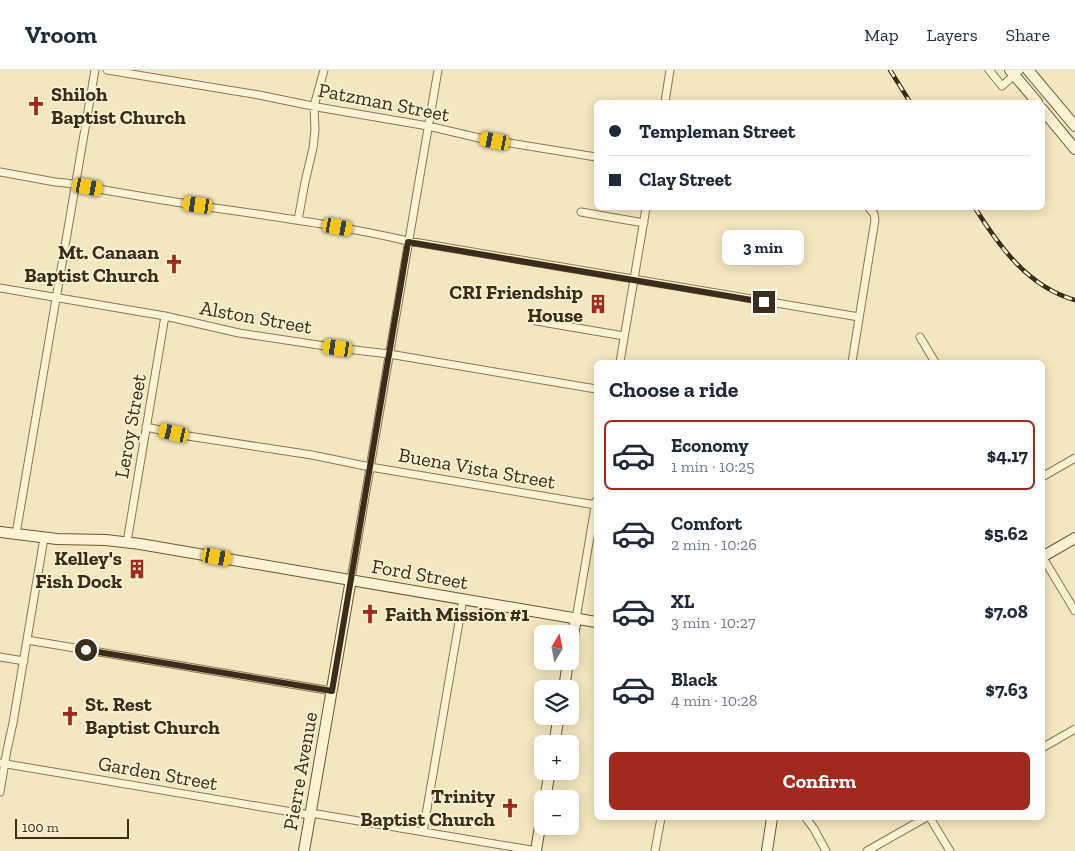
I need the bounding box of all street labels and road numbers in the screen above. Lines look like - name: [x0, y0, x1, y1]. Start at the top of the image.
- street label: Patzman Street: [316, 77, 452, 127]
- street label: Alston Street: [198, 295, 315, 339]
- street label: Leroy Street: [109, 371, 151, 480]
- street label: Buena Vista Street: [397, 442, 558, 494]
- street label: Ford Street: [370, 554, 471, 594]
- street label: Pierre Avenue: [278, 710, 322, 832]
- street label: Garden Street: [96, 751, 220, 795]

